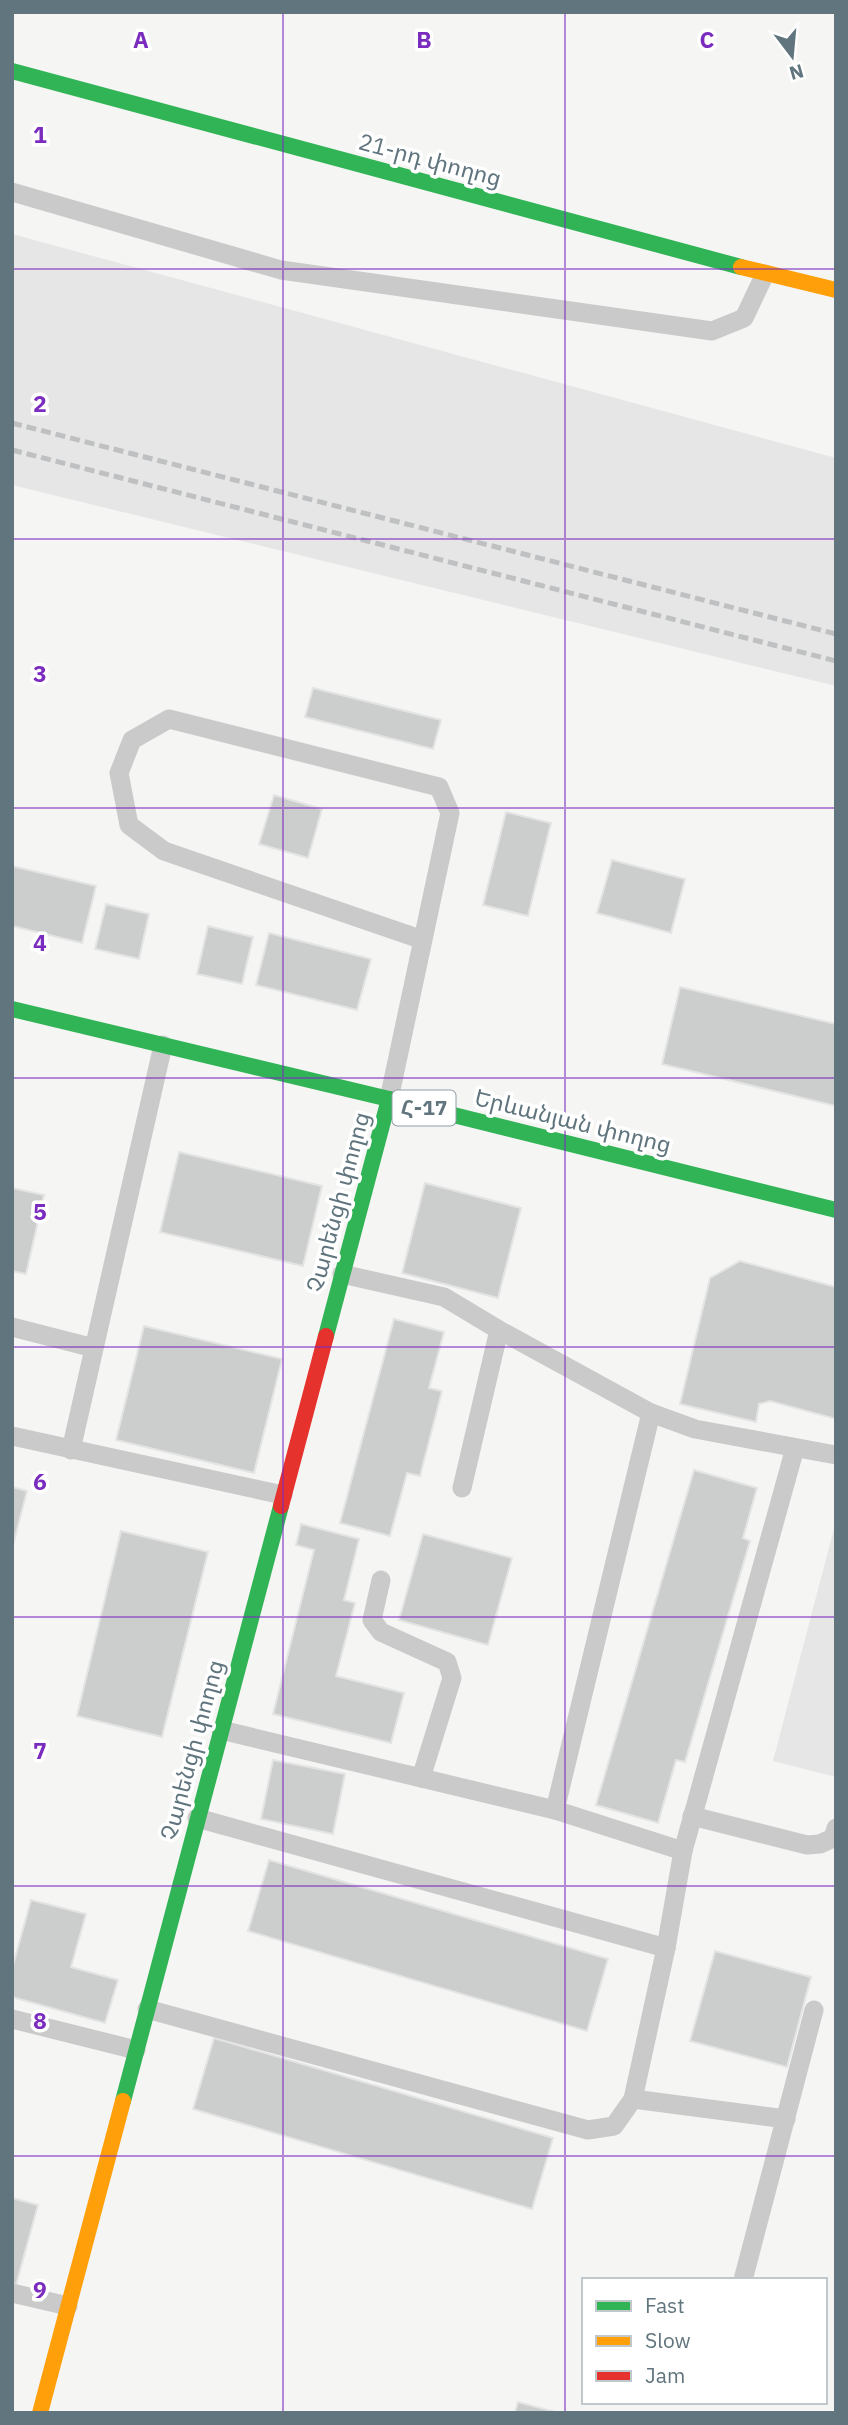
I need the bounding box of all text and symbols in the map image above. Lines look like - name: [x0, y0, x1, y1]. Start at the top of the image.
- north arrow: [757, 21, 827, 91]
- text: A: [133, 24, 149, 54]
- text: B: [416, 24, 432, 54]
- text: C: [700, 24, 715, 54]
- text: N: [787, 59, 807, 86]
- text: 1: [33, 119, 47, 149]
- street label: 21-րդ փողոց: [356, 126, 505, 192]
- text: 2: [33, 388, 47, 418]
- text: 3: [33, 658, 47, 688]
- text: 4: [33, 927, 47, 957]
- street label: Երևանյան փողոց: [472, 1081, 675, 1159]
- road number: Հ-17: [392, 1090, 456, 1126]
- street label: Չարենցի փողոց: [299, 1108, 376, 1295]
- text: 5: [33, 1196, 47, 1226]
- text: 6: [33, 1466, 47, 1496]
- street label: Չարենցի փողոց: [153, 1656, 230, 1843]
- text: 7: [33, 1735, 47, 1765]
- text: 8: [33, 2005, 47, 2035]
- text: 9: [33, 2274, 47, 2304]
- legend: [582, 2278, 827, 2404]
- text: Fast: [645, 2291, 685, 2319]
- text: Slow: [645, 2326, 691, 2354]
- text: Jam: [645, 2361, 685, 2389]

